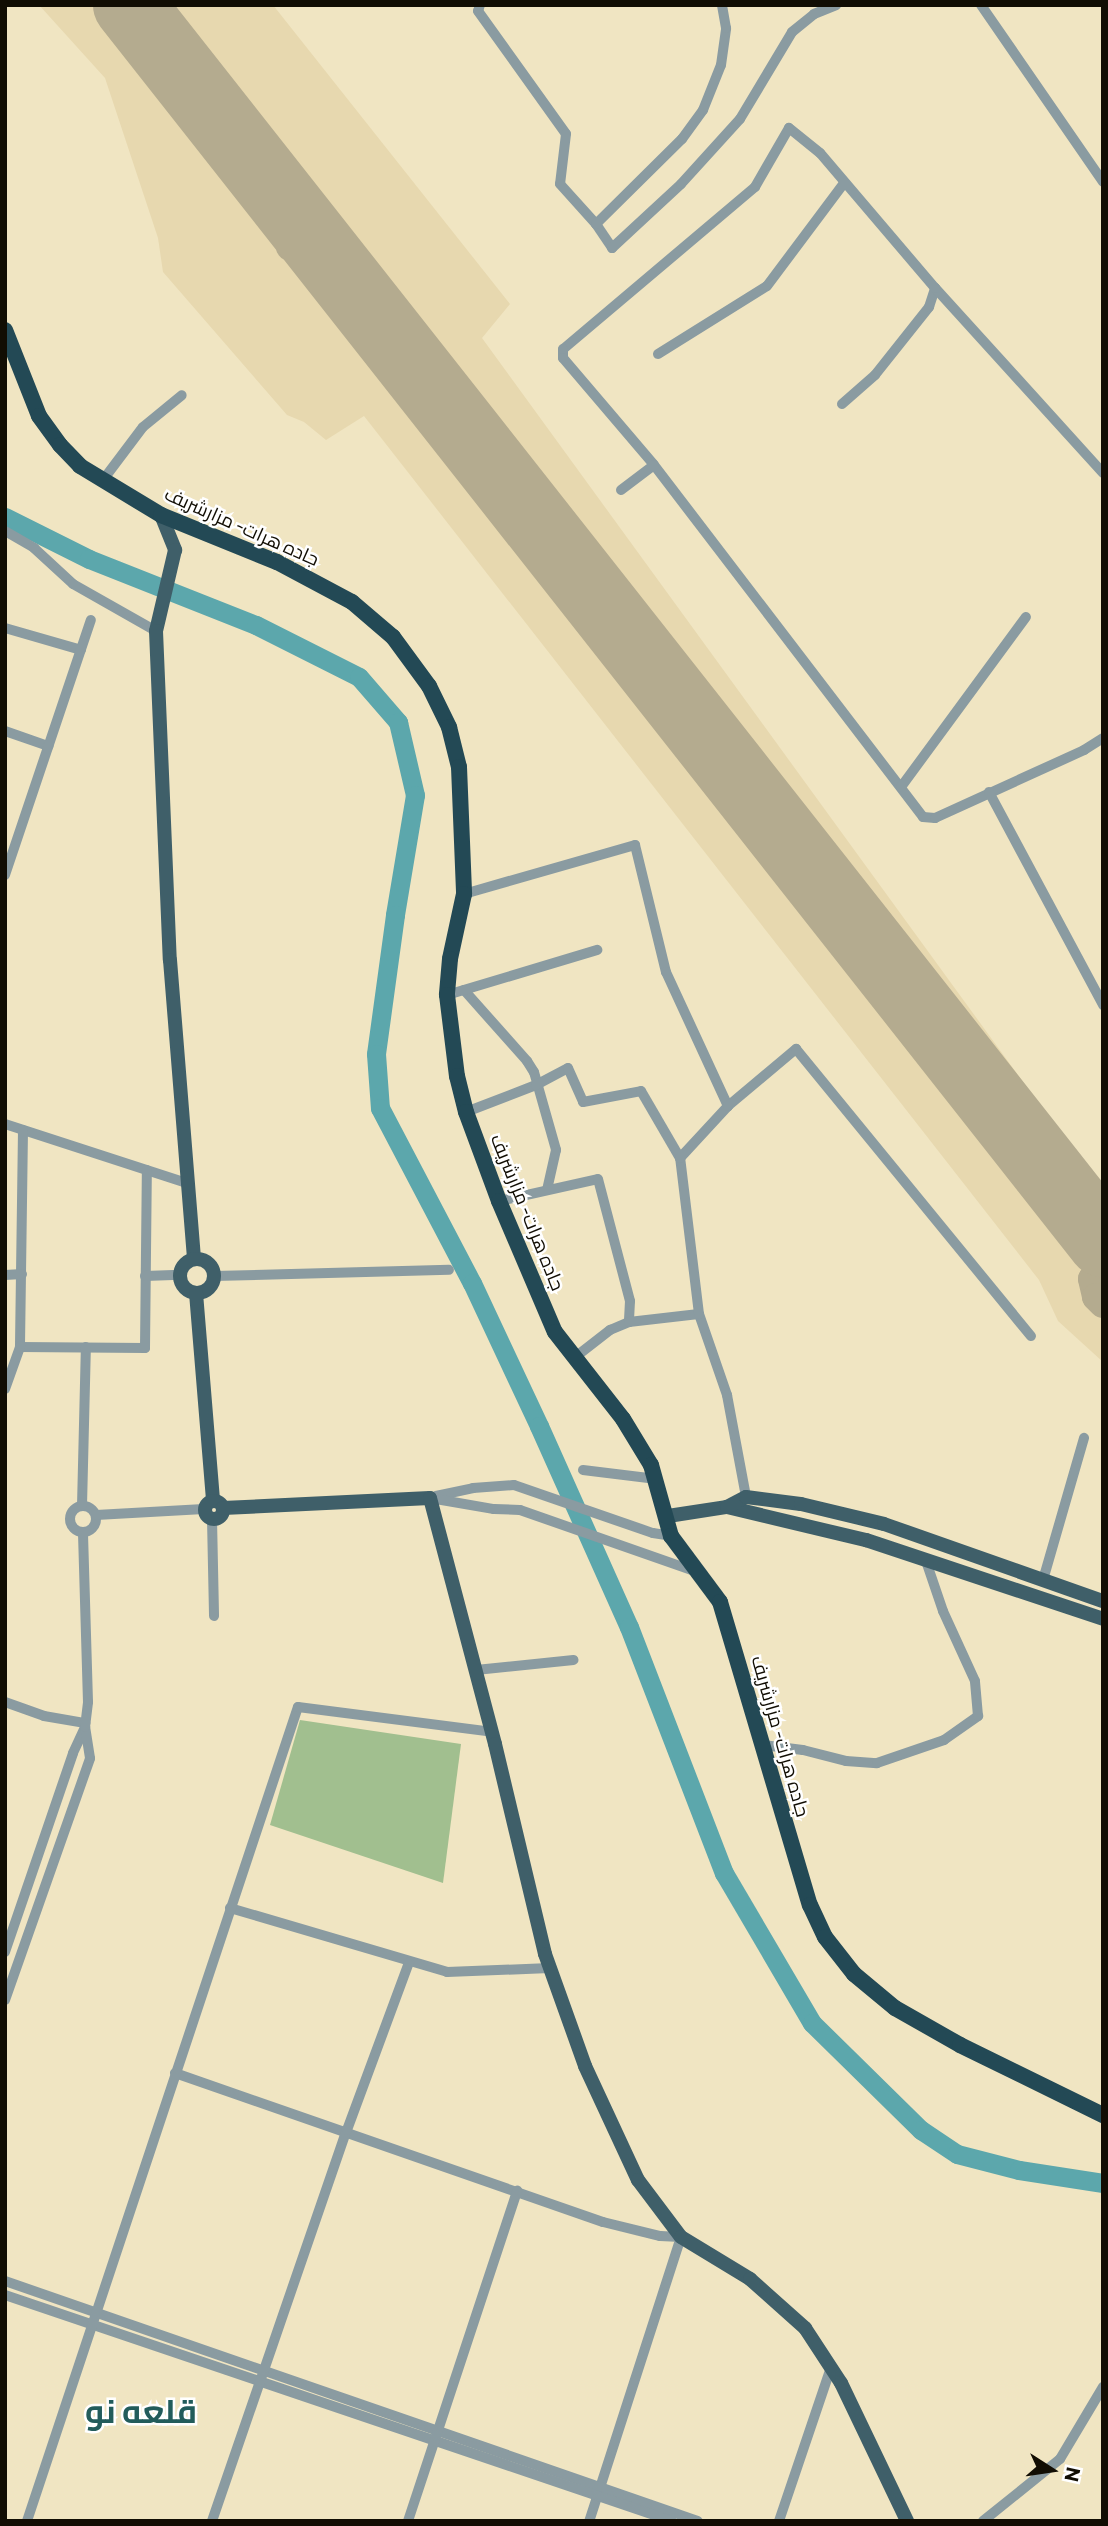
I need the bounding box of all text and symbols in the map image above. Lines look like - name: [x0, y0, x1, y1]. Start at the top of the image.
- street label: جاده هرات- مزارشریف: [161, 482, 323, 570]
- street label: جاده هرات- مزارشریف: [486, 1130, 570, 1294]
- street label: جاده هرات- مزارشریف: [747, 1653, 815, 1819]
- district label: قلعه نو: [85, 2390, 197, 2430]
- north arrow: [1017, 2435, 1087, 2505]
- text: N: [1060, 2465, 1086, 2484]

